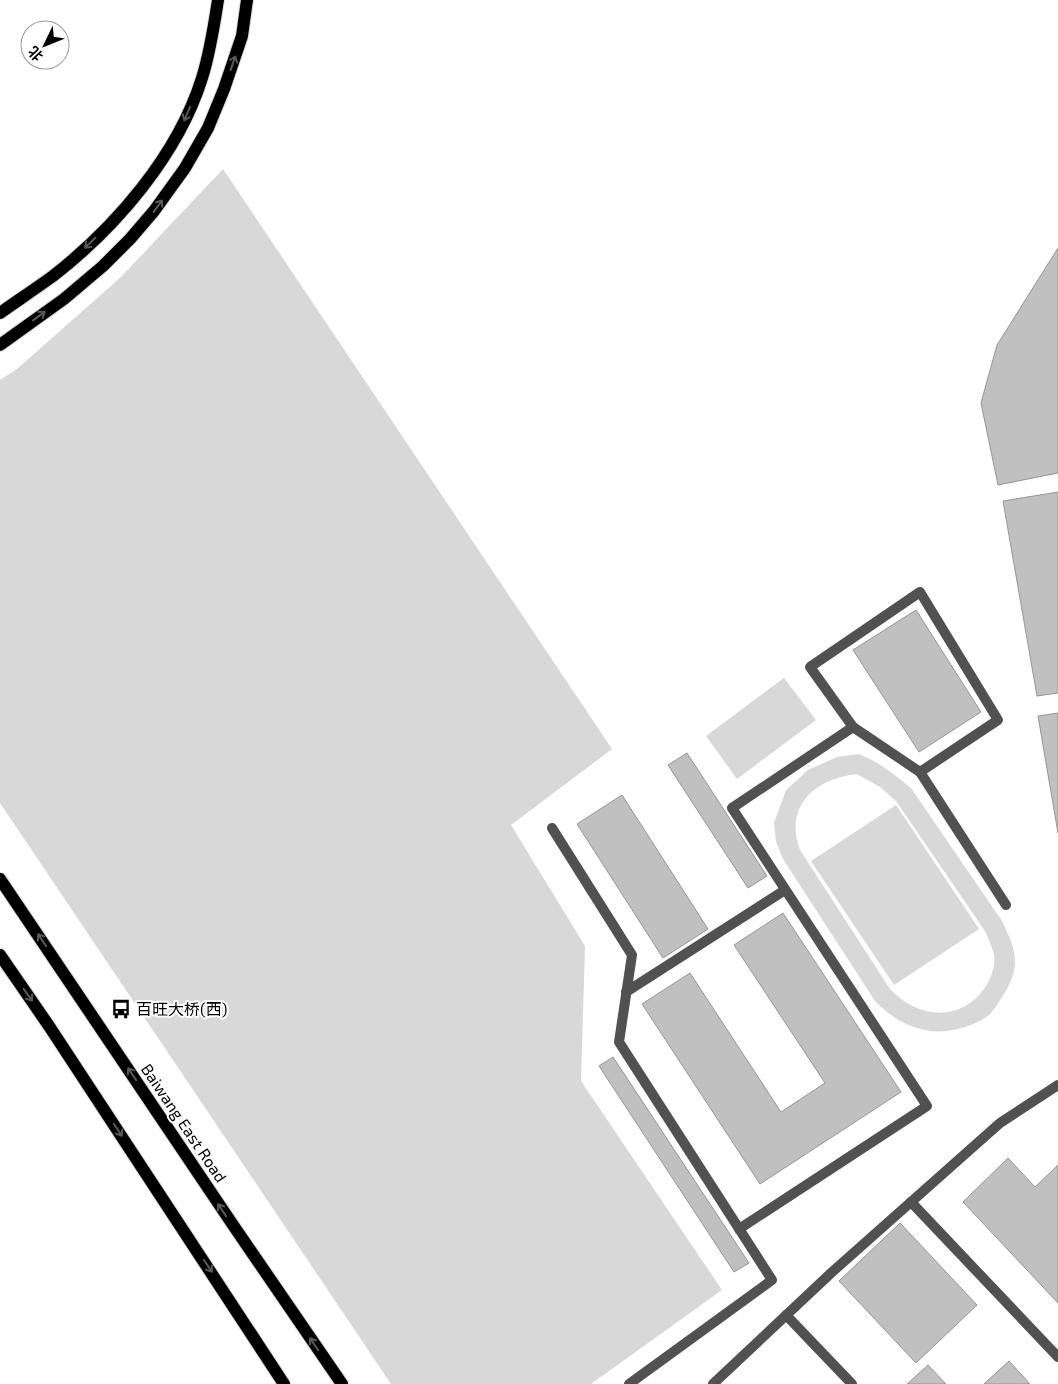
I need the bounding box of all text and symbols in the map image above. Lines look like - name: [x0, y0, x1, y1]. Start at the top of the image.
- north arrow: [20, 20, 70, 70]
- text: 北: [24, 43, 46, 65]
- one-way arrow: [229, 56, 238, 71]
- one-way arrow: [182, 106, 191, 121]
- one-way arrow: [152, 199, 163, 213]
- one-way arrow: [83, 237, 96, 249]
- one-way arrow: [32, 311, 46, 321]
- one-way arrow: [36, 933, 46, 947]
- one-way arrow: [23, 988, 33, 1002]
- bus stop icon: 百旺大桥(西): [110, 998, 132, 1020]
- place label: 百旺大桥(西): [136, 999, 228, 1018]
- street label: Baiwang East Road: [138, 1060, 231, 1186]
- one-way arrow: [127, 1068, 137, 1082]
- one-way arrow: [114, 1123, 124, 1137]
- one-way arrow: [217, 1203, 227, 1217]
- one-way arrow: [203, 1258, 213, 1272]
- one-way arrow: [309, 1337, 319, 1351]

